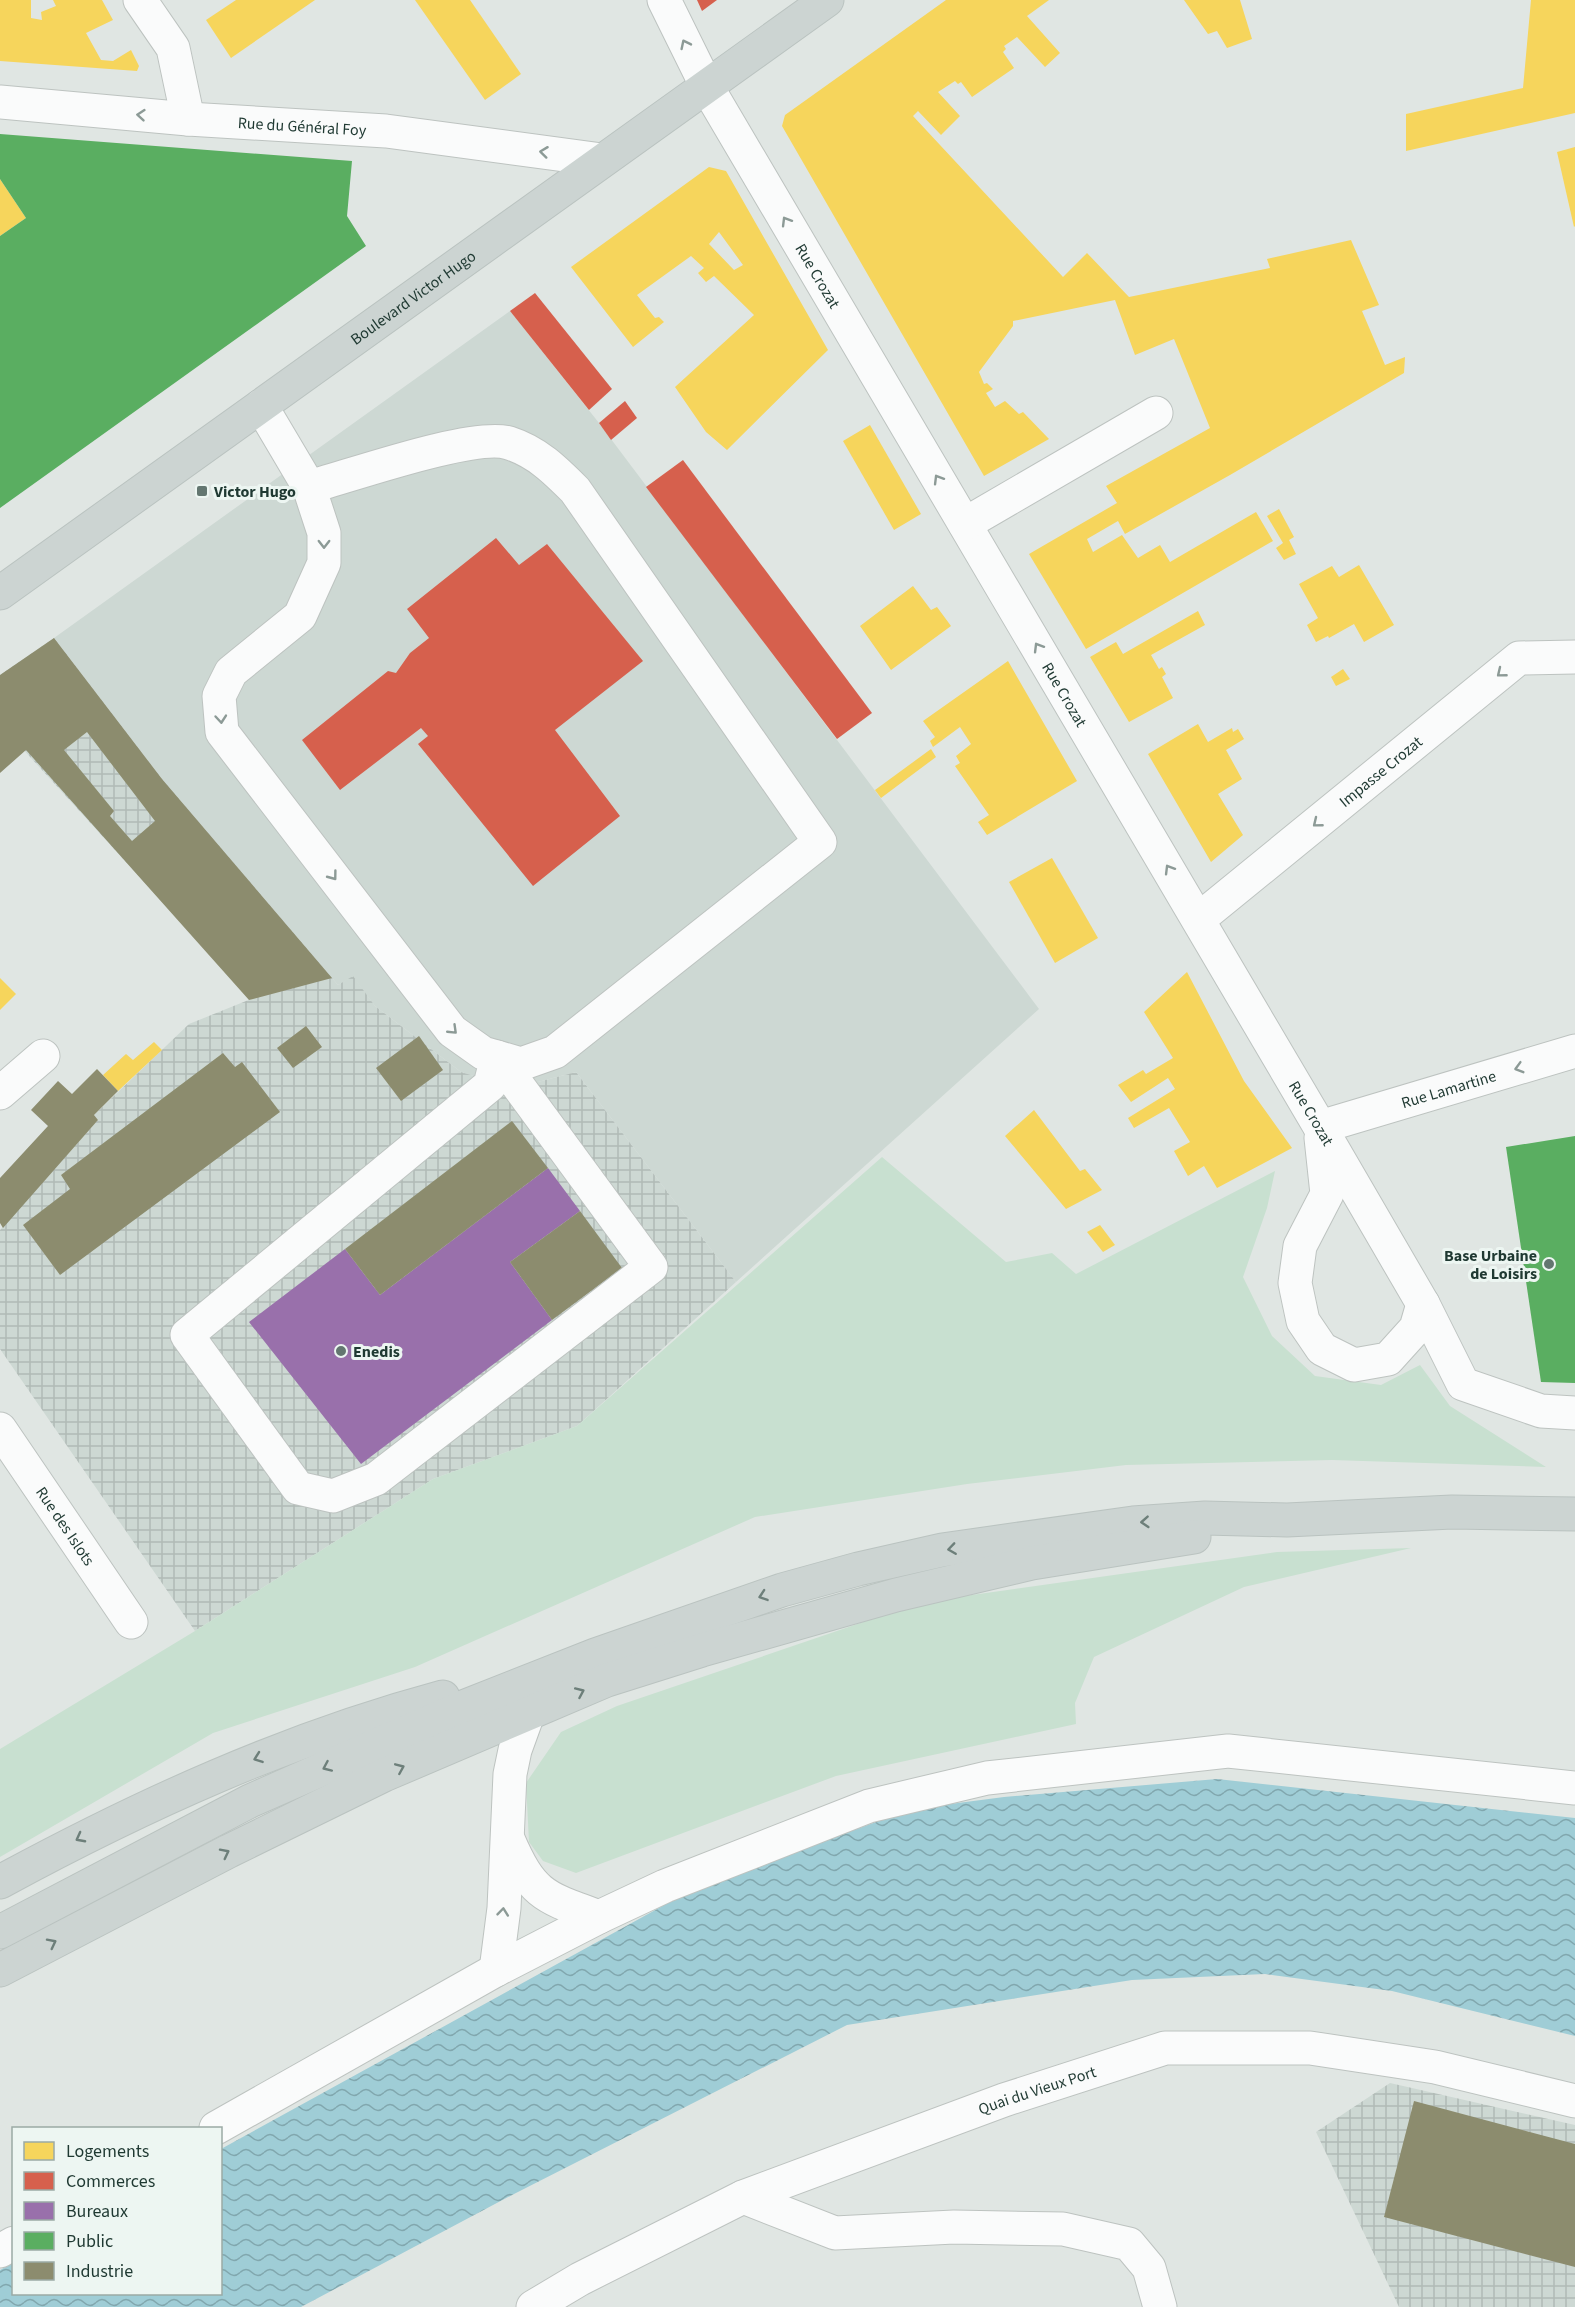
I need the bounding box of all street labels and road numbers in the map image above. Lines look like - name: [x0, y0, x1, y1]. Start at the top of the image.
- street label: Rue du Général Foy: [237, 112, 367, 142]
- street label: Rue Crozat: [790, 240, 845, 313]
- street label: Boulevard Victor Hugo: [346, 245, 481, 350]
- street label: Rue Crozat: [1036, 658, 1092, 732]
- street label: Impasse Crozat: [1335, 731, 1428, 813]
- street label: Rue Lamartine: [1399, 1065, 1499, 1114]
- street label: Rue Crozat: [1283, 1077, 1339, 1151]
- street label: Rue des Islots: [30, 1482, 100, 1570]
- street label: Quai du Vieux Port: [975, 2061, 1099, 2121]

